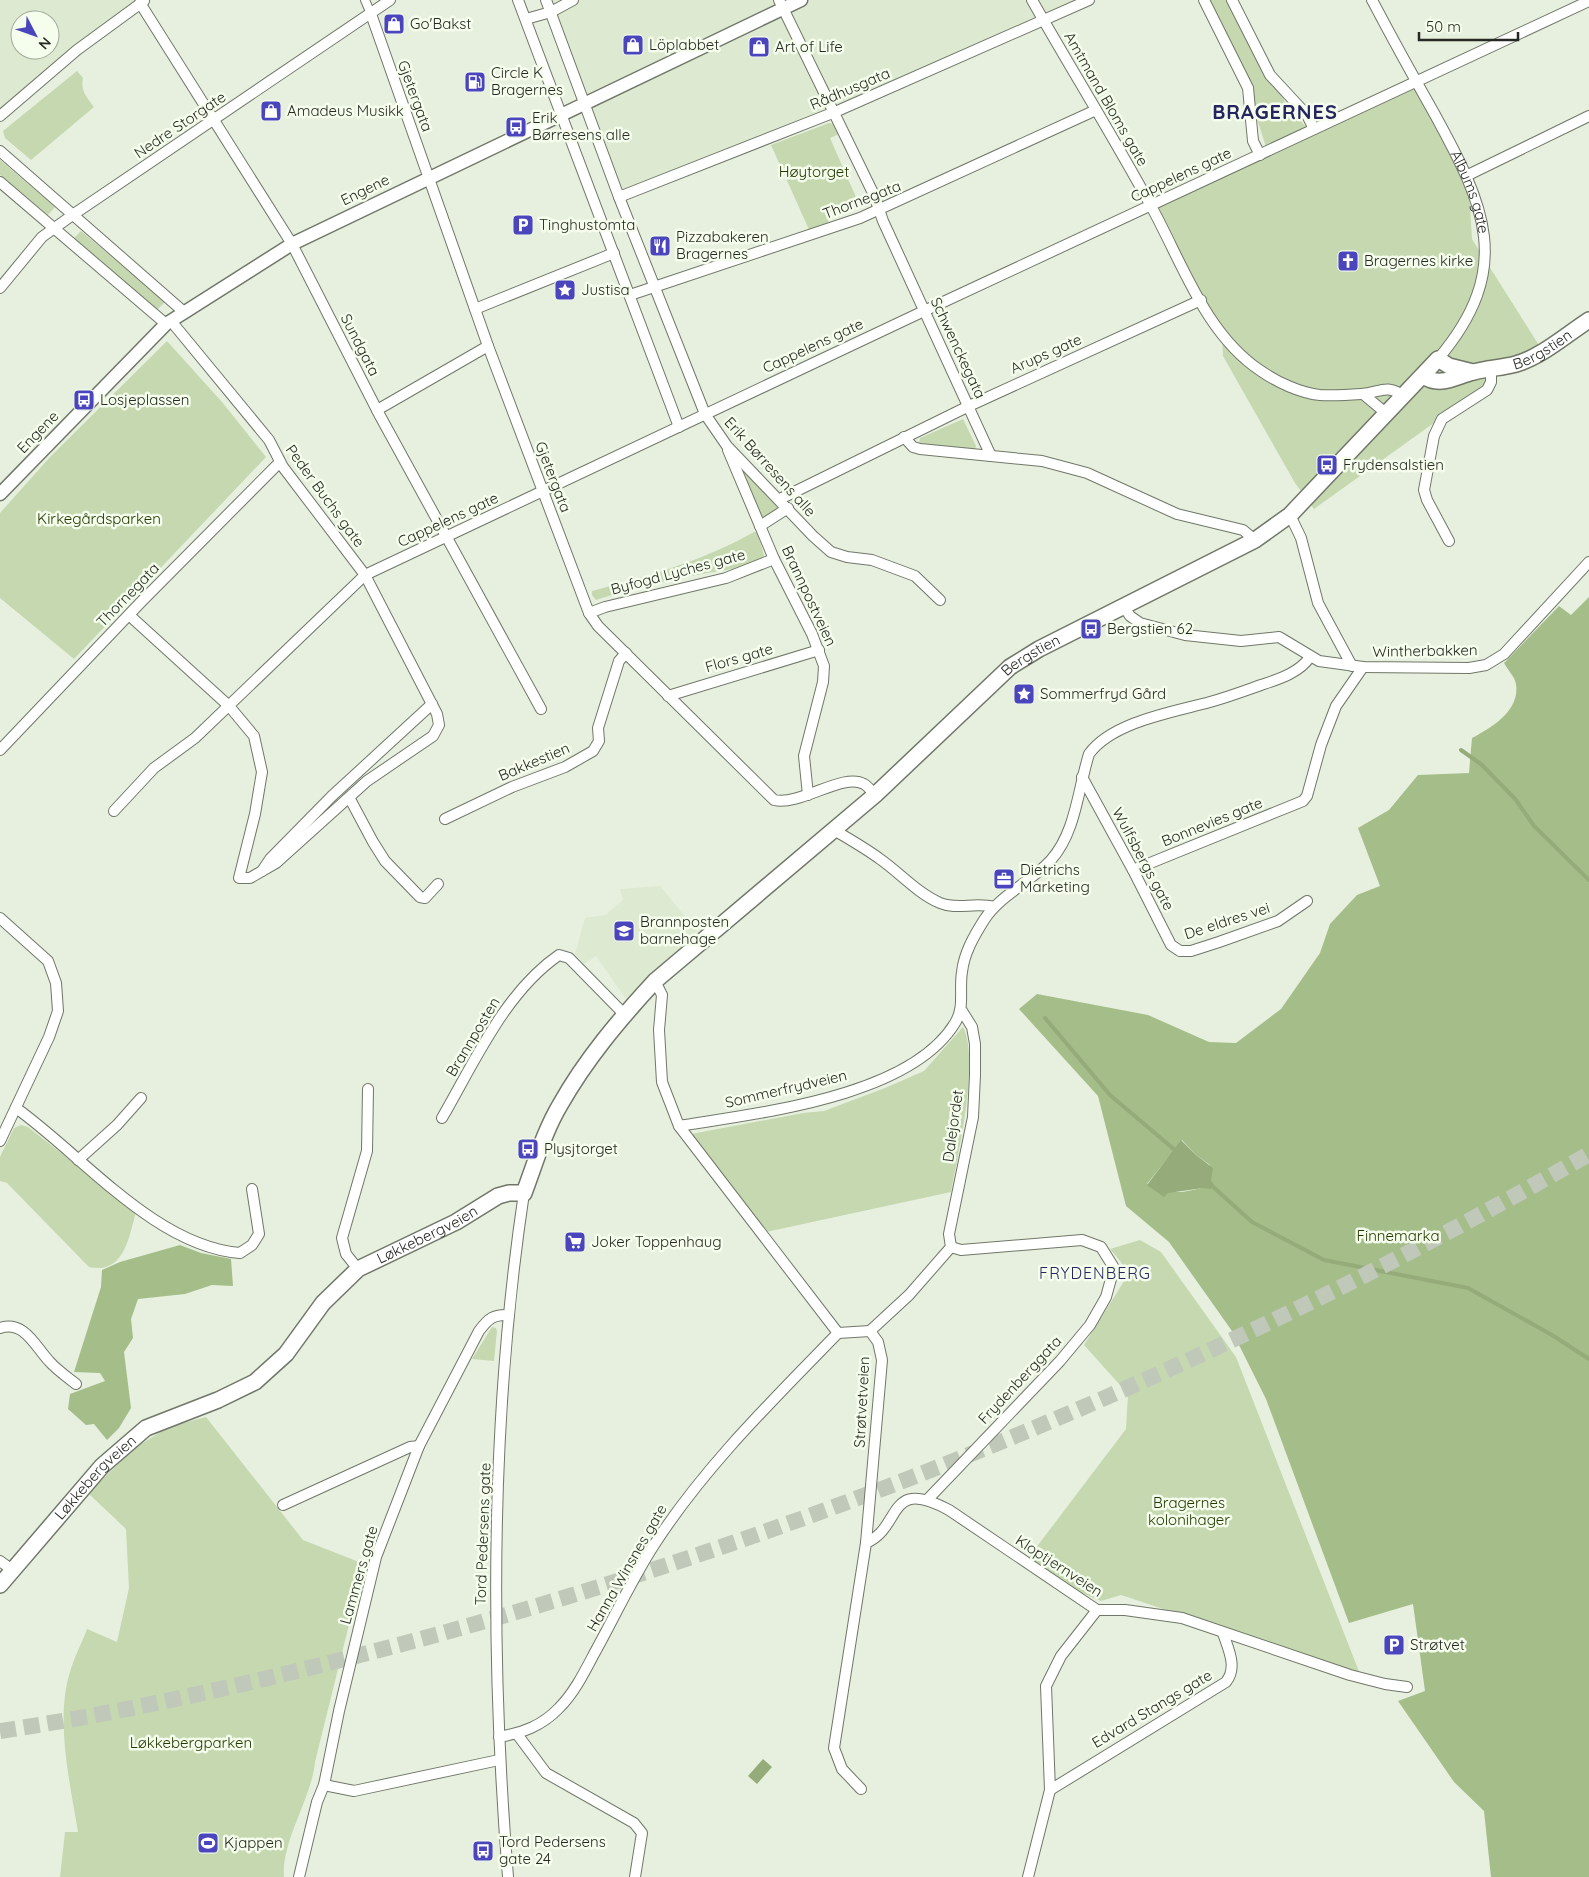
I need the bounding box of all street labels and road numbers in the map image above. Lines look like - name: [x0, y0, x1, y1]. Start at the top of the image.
- street label: Amtmand Bloms gate: [1060, 28, 1153, 169]
- street label: Gjetergata: [394, 58, 437, 134]
- street label: Rådhusgata: [807, 63, 893, 114]
- street label: Nedre Storgate: [130, 87, 229, 162]
- street label: Cappelens gate: [1127, 143, 1234, 206]
- street label: Albums gate: [1446, 147, 1494, 235]
- street label: Engene: [337, 170, 392, 209]
- street label: Thornegata: [820, 176, 904, 223]
- street label: Schwenckegata: [927, 294, 990, 401]
- street label: Sundgata: [337, 310, 384, 379]
- street label: Cappelens gate: [759, 314, 866, 377]
- street label: Bergstien: [1510, 325, 1575, 373]
- street label: Arups gate: [1007, 329, 1084, 378]
- street label: Engene: [13, 406, 62, 457]
- street label: Erik Børresens alle: [721, 413, 820, 521]
- street label: Gjetergata: [531, 439, 576, 515]
- street label: Peder Buchs gate: [282, 441, 369, 551]
- street label: Cappelens gate: [394, 488, 501, 551]
- street label: Brannpostveien: [778, 542, 841, 649]
- street label: Byfogd Lyches gate: [609, 544, 747, 599]
- street label: Thornegata: [92, 559, 163, 631]
- street label: Bergstien: [997, 630, 1063, 680]
- street label: Flors gate: [703, 639, 775, 676]
- street label: Wintherbakken: [1372, 640, 1478, 661]
- street label: Bakkestien: [495, 738, 572, 785]
- street label: Bonnevies gate: [1159, 793, 1265, 850]
- street label: Wulfsbergs gate: [1108, 804, 1179, 914]
- street label: De eldres vei: [1182, 898, 1272, 943]
- street label: Brannposten: [441, 994, 504, 1080]
- street label: Sommerfrydveien: [723, 1065, 849, 1112]
- street label: Dalejordet: [938, 1089, 967, 1163]
- street label: Løkkebergveien: [373, 1201, 481, 1268]
- street label: Frydenberggata: [974, 1332, 1065, 1428]
- street label: Strøtvetveien: [850, 1356, 873, 1448]
- street label: Løkkebergveien: [50, 1431, 140, 1523]
- street label: Tord Pedersens gate: [471, 1462, 494, 1606]
- street label: Hanna Winsnes gate: [582, 1501, 671, 1635]
- street label: Lammers gate: [335, 1523, 382, 1626]
- street label: Kloptjernveien: [1012, 1530, 1106, 1601]
- street label: Edvard Stangs gate: [1088, 1665, 1215, 1752]

